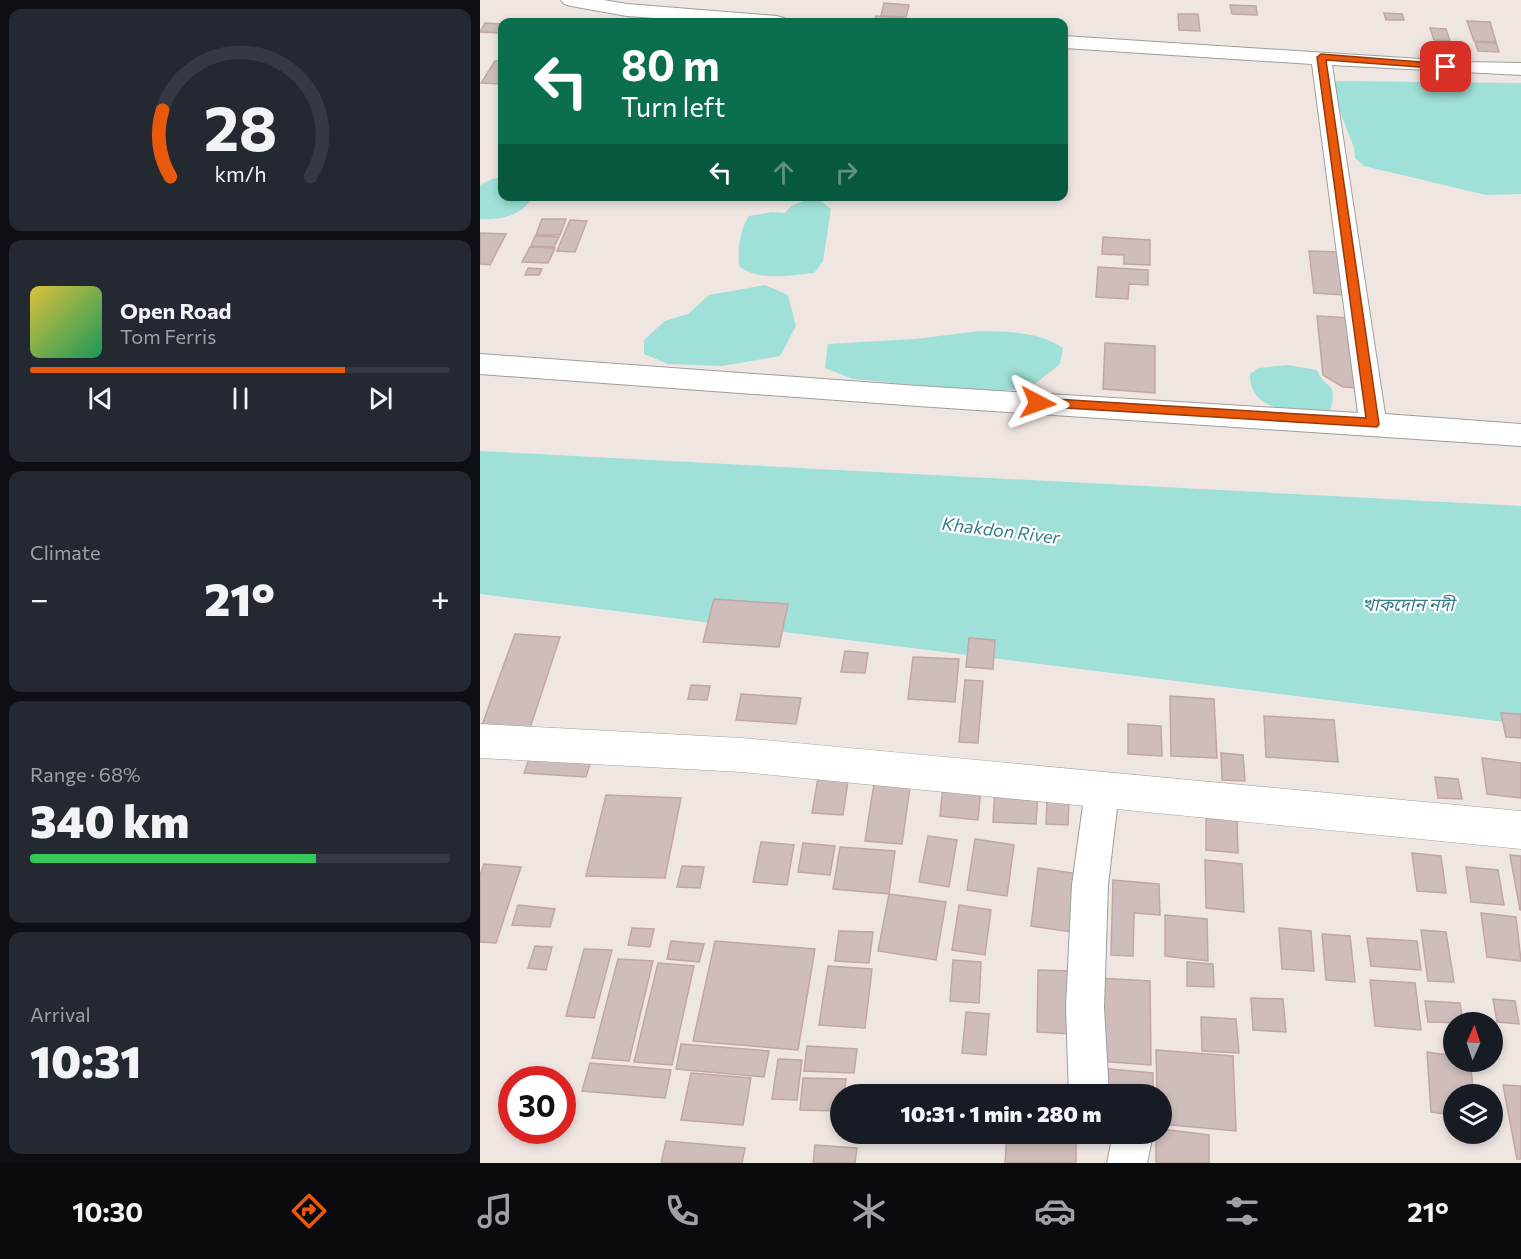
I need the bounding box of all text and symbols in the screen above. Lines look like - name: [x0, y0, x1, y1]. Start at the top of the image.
- text: 80 m: [621, 38, 720, 90]
- pin: [1420, 41, 1471, 92]
- icon: left: [522, 42, 600, 120]
- icon: arrive: [1429, 50, 1462, 83]
- text: 28: [203, 88, 277, 164]
- text: Turn left: [621, 90, 725, 123]
- icon: left: [704, 156, 737, 189]
- icon: ahead: [767, 156, 800, 189]
- icon: right: [830, 156, 863, 189]
- text: km/h: [214, 160, 266, 186]
- text: Open Road: [120, 297, 231, 324]
- text: Tom Ferris: [120, 324, 216, 348]
- position arrow: [1006, 371, 1070, 435]
- icon: previous: [84, 382, 117, 415]
- icon: pause: [224, 382, 257, 415]
- icon: next: [364, 382, 397, 415]
- water label: Khakdon River: [941, 512, 1062, 548]
- text: Climate: [30, 540, 100, 564]
- text: 21°: [204, 570, 275, 625]
- text: −: [30, 577, 49, 618]
- text: +: [431, 577, 450, 618]
- water label: খাকদোন নদী: [1362, 593, 1457, 615]
- text: Range · 68%: [30, 762, 141, 786]
- text: 340 km: [30, 792, 189, 847]
- text: Arrival: [30, 1002, 91, 1026]
- north arrow: [1443, 1012, 1503, 1072]
- map controls: [1443, 1012, 1503, 1144]
- text: 10:31: [30, 1032, 141, 1087]
- speed limit sign: 30: [498, 1066, 576, 1144]
- button: layers: [1443, 1084, 1503, 1144]
- text: 10:31 · 1 min · 280 m: [901, 1100, 1101, 1127]
- icon: directions: [288, 1190, 330, 1232]
- icon: music: [474, 1190, 516, 1232]
- icon: phone: [661, 1190, 703, 1232]
- icon: climate: [848, 1190, 890, 1232]
- icon: car: [1034, 1190, 1076, 1232]
- icon: filters: [1221, 1190, 1263, 1232]
- text: 10:30: [72, 1195, 143, 1228]
- text: 21°: [1407, 1195, 1449, 1228]

